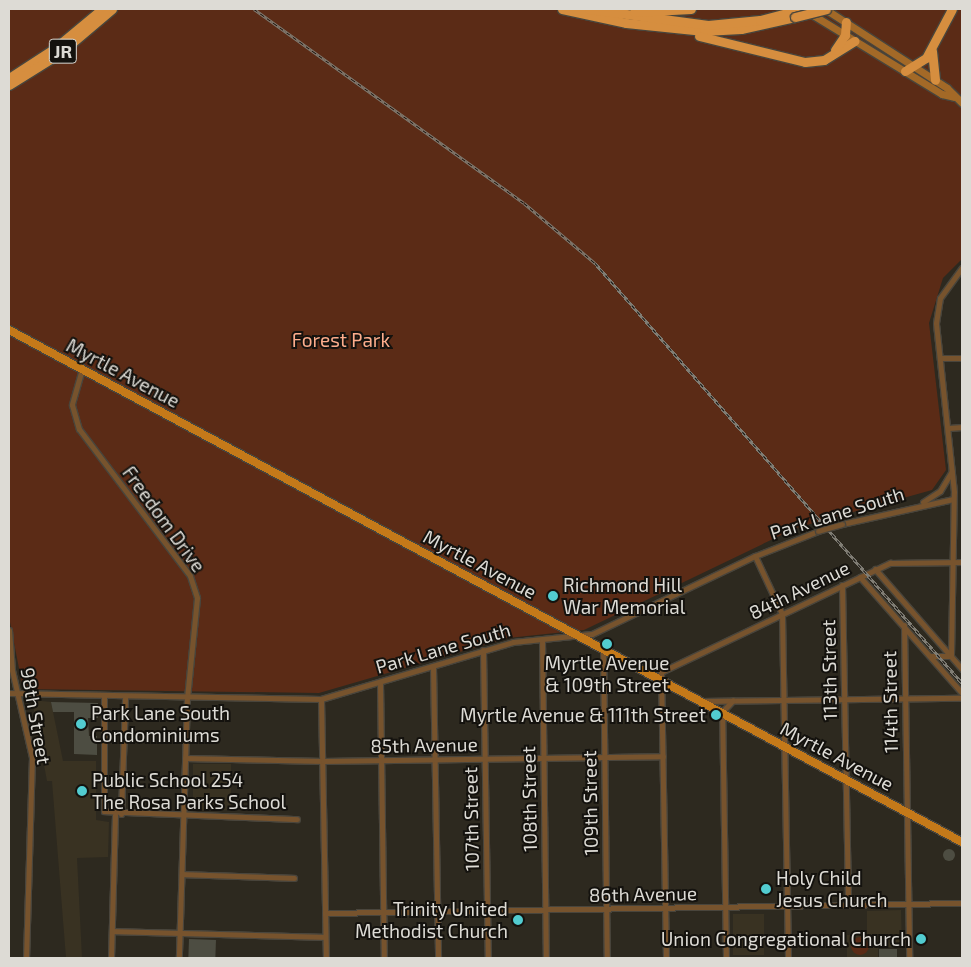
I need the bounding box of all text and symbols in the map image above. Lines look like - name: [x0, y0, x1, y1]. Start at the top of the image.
- road number: JR: [48, 36, 78, 66]
- park label: Forest Park: [292, 329, 390, 351]
- street label: Myrtle Avenue: [62, 334, 184, 412]
- street label: Freedom Drive: [118, 462, 210, 576]
- street label: Park Lane South: [767, 482, 907, 544]
- street label: Myrtle Avenue: [419, 525, 541, 603]
- street label: 84th Avenue: [745, 556, 853, 624]
- place label: Richmond Hill War Memorial: [563, 574, 686, 618]
- marker: Richmond Hill War Memorial: [547, 590, 559, 602]
- street label: Park Lane South: [373, 618, 513, 678]
- street label: 113th Street: [817, 619, 841, 721]
- marker: Myrtle Avenue & 109th Street: [601, 638, 613, 650]
- street label: 114th Street: [878, 651, 902, 753]
- place label: Myrtle Avenue & 109th Street: [544, 652, 670, 696]
- street label: 98th Street: [16, 666, 56, 766]
- place label: Park Lane South Condominiums: [91, 702, 230, 746]
- place label: Myrtle Avenue & 111th Street: [460, 704, 706, 726]
- marker: Myrtle Avenue & 111th Street: [710, 709, 722, 721]
- street label: Myrtle Avenue: [776, 717, 898, 795]
- marker: Park Lane South Condominiums: [75, 718, 87, 730]
- street label: 85th Avenue: [370, 733, 478, 757]
- street label: 108th Street: [517, 746, 541, 852]
- street label: 109th Street: [578, 750, 602, 856]
- street label: 107th Street: [459, 767, 483, 871]
- place label: Public School 254 The Rosa Parks School: [92, 769, 286, 813]
- marker: Public School 254 The Rosa Parks School: [76, 785, 88, 797]
- place label: Holy Child Jesus Church: [776, 867, 887, 911]
- street label: 86th Avenue: [589, 882, 697, 906]
- marker: Holy Child Jesus Church: [760, 883, 772, 895]
- place label: Trinity United Methodist Church: [355, 898, 508, 942]
- marker: Trinity United Methodist Church: [512, 914, 524, 926]
- place label: Union Congregational Church: [660, 928, 911, 950]
- marker: Union Congregational Church: [915, 933, 927, 945]

